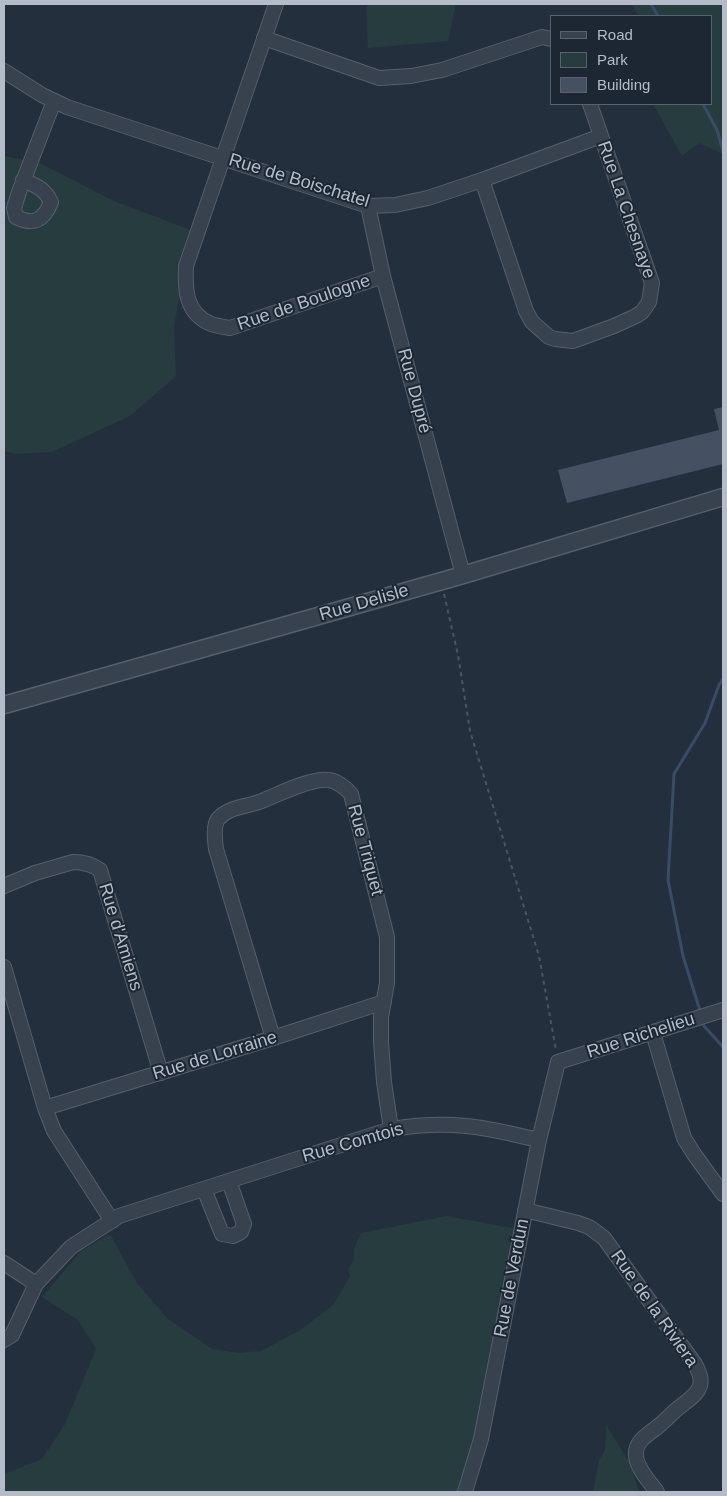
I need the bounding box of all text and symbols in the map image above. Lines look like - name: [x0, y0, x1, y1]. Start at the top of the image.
- legend: [550, 15, 712, 105]
- text: Road: [597, 26, 633, 43]
- text: Park: [597, 51, 628, 68]
- text: Building: [597, 76, 650, 93]
- street label: Rue La Chesnaye: [592, 138, 660, 282]
- street label: Rue de Boischatel: [226, 149, 372, 213]
- street label: Rue de Boulogne: [235, 270, 373, 336]
- street label: Rue Dupré: [392, 346, 436, 436]
- street label: Rue Delisle: [317, 580, 411, 626]
- street label: Rue Triquet: [342, 802, 388, 898]
- street label: Rue d'Amiens: [93, 881, 147, 993]
- street label: Rue Richelieu: [584, 1008, 698, 1064]
- street label: Rue de Lorraine: [150, 1027, 280, 1085]
- street label: Rue Comtois: [300, 1118, 406, 1168]
- street label: Rue de Verdun: [490, 1217, 534, 1339]
- street label: Rue de la Riviera: [606, 1246, 702, 1372]

